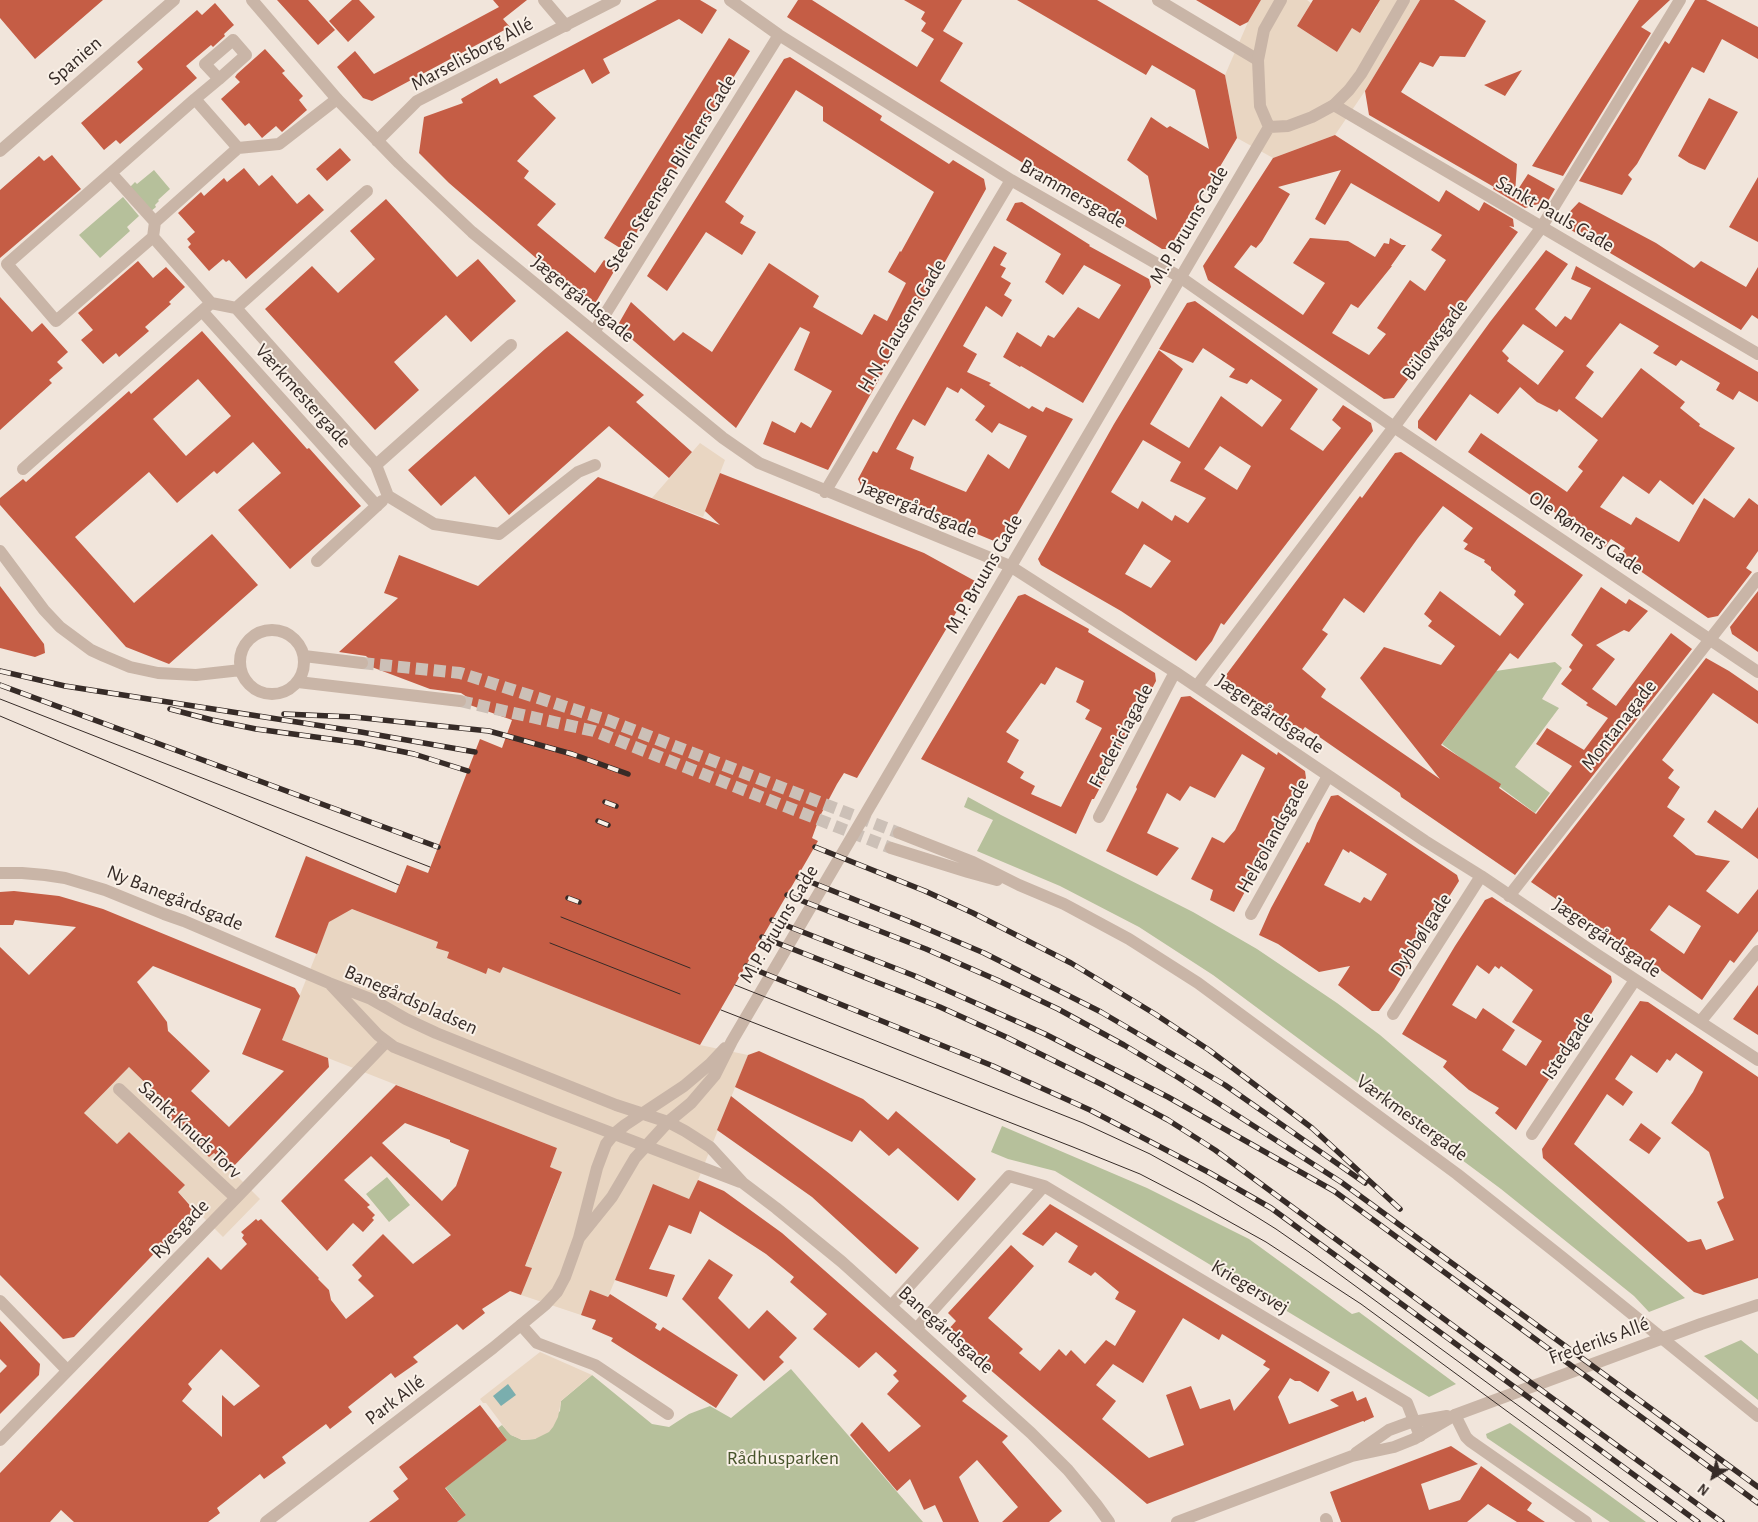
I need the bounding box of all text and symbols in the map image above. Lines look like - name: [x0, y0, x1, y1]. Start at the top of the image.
- street label: Marselisborg Allé: [407, 12, 537, 96]
- street label: Spanien: [43, 31, 107, 91]
- street label: Steen Steensen Blichers Gade: [600, 70, 742, 276]
- street label: Brammersgade: [1015, 154, 1131, 234]
- street label: M.P. Bruuns Gade: [1144, 161, 1234, 289]
- street label: Sankt Pauls Gade: [1492, 170, 1618, 258]
- street label: Jægergårdsgade: [527, 250, 639, 348]
- street label: H.N. Clausens Gade: [853, 255, 951, 397]
- street label: Bülowsgade: [1397, 295, 1473, 385]
- street label: Værkmestergade: [250, 339, 356, 453]
- street label: Jægergårdsgade: [855, 474, 981, 544]
- street label: Ole Rømers Gade: [1524, 486, 1648, 580]
- street label: M.P. Bruuns Gade: [940, 510, 1028, 638]
- street label: Jægergårdsgade: [1211, 669, 1329, 759]
- street label: Montanagade: [1576, 675, 1662, 775]
- street label: Fredericiagade: [1084, 680, 1158, 792]
- street label: Helgolandsgade: [1232, 774, 1314, 898]
- street label: Ny Banegårdsgade: [103, 860, 247, 936]
- street label: M.P. Bruuns Gade: [734, 860, 824, 988]
- street label: Dybbølgade: [1385, 889, 1457, 981]
- street label: Jægergårdsgade: [1548, 893, 1666, 983]
- street label: Banegårdspladsen: [341, 960, 481, 1040]
- street label: Istedgade: [1537, 1008, 1599, 1084]
- street label: Værkmestergade: [1352, 1069, 1472, 1167]
- street label: Sankt Knuds Torv: [133, 1076, 247, 1184]
- street label: Ryesgade: [146, 1194, 214, 1264]
- street label: Kriegersvej: [1207, 1254, 1293, 1320]
- street label: Banegårdsgade: [893, 1281, 999, 1379]
- street label: Frederiks Allé: [1546, 1312, 1652, 1370]
- street label: Park Allé: [360, 1370, 430, 1430]
- park label: Rådhusparken: [727, 1446, 839, 1470]
- north arrow: [1688, 1452, 1738, 1502]
- text: N: [1696, 1480, 1712, 1498]

